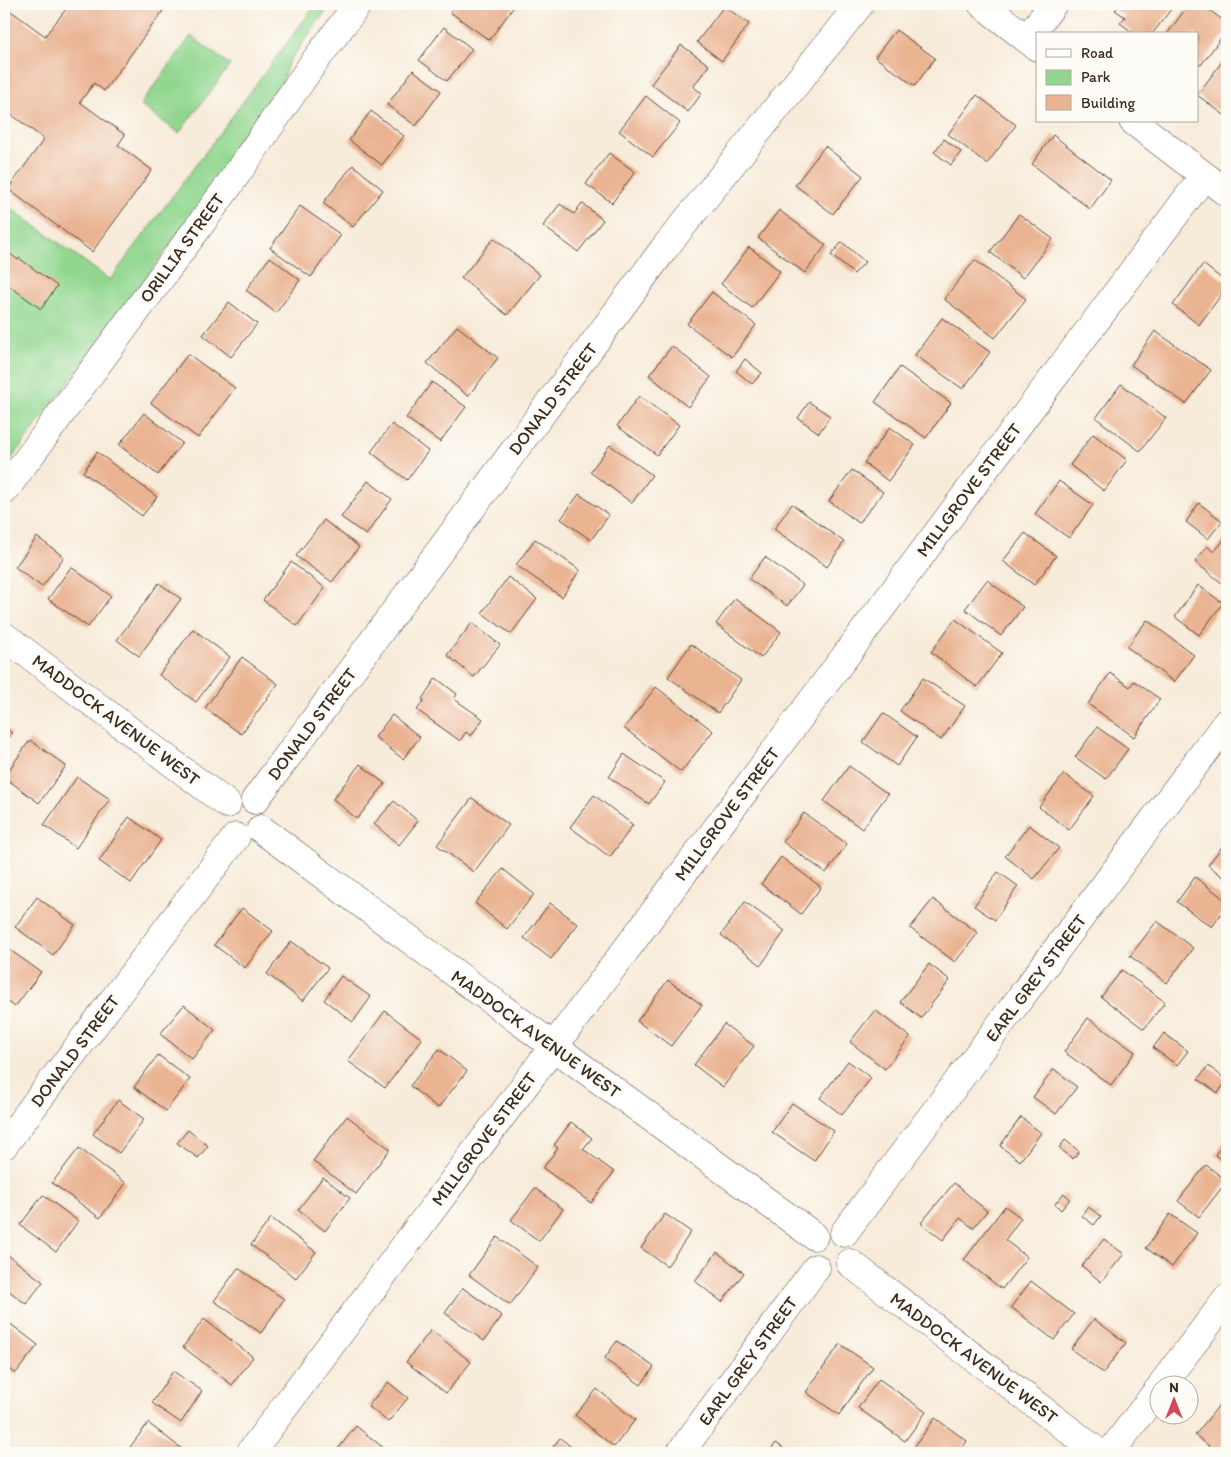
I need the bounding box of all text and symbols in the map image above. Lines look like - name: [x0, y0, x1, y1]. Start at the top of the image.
- legend: [1036, 32, 1198, 122]
- text: Road: [1081, 44, 1114, 62]
- text: Park: [1081, 68, 1111, 86]
- text: Building: [1081, 94, 1135, 112]
- street label: ORILLIA STREET: [135, 189, 229, 307]
- street label: DONALD STREET: [504, 339, 602, 459]
- street label: MILLGROVE STREET: [912, 419, 1026, 561]
- street label: MADDOCK AVENUE WEST: [28, 650, 204, 790]
- street label: DONALD STREET: [263, 664, 361, 784]
- street label: MILLGROVE STREET: [670, 743, 784, 885]
- street label: EARL GREY STREET: [981, 910, 1091, 1046]
- street label: MADDOCK AVENUE WEST: [447, 965, 625, 1103]
- street label: DONALD STREET: [26, 991, 124, 1111]
- street label: MILLGROVE STREET: [427, 1068, 541, 1210]
- street label: MADDOCK AVENUE WEST: [886, 1288, 1062, 1428]
- street label: EARL GREY STREET: [694, 1292, 802, 1430]
- north arrow: [1148, 1374, 1198, 1424]
- text: N: [1169, 1379, 1179, 1396]

